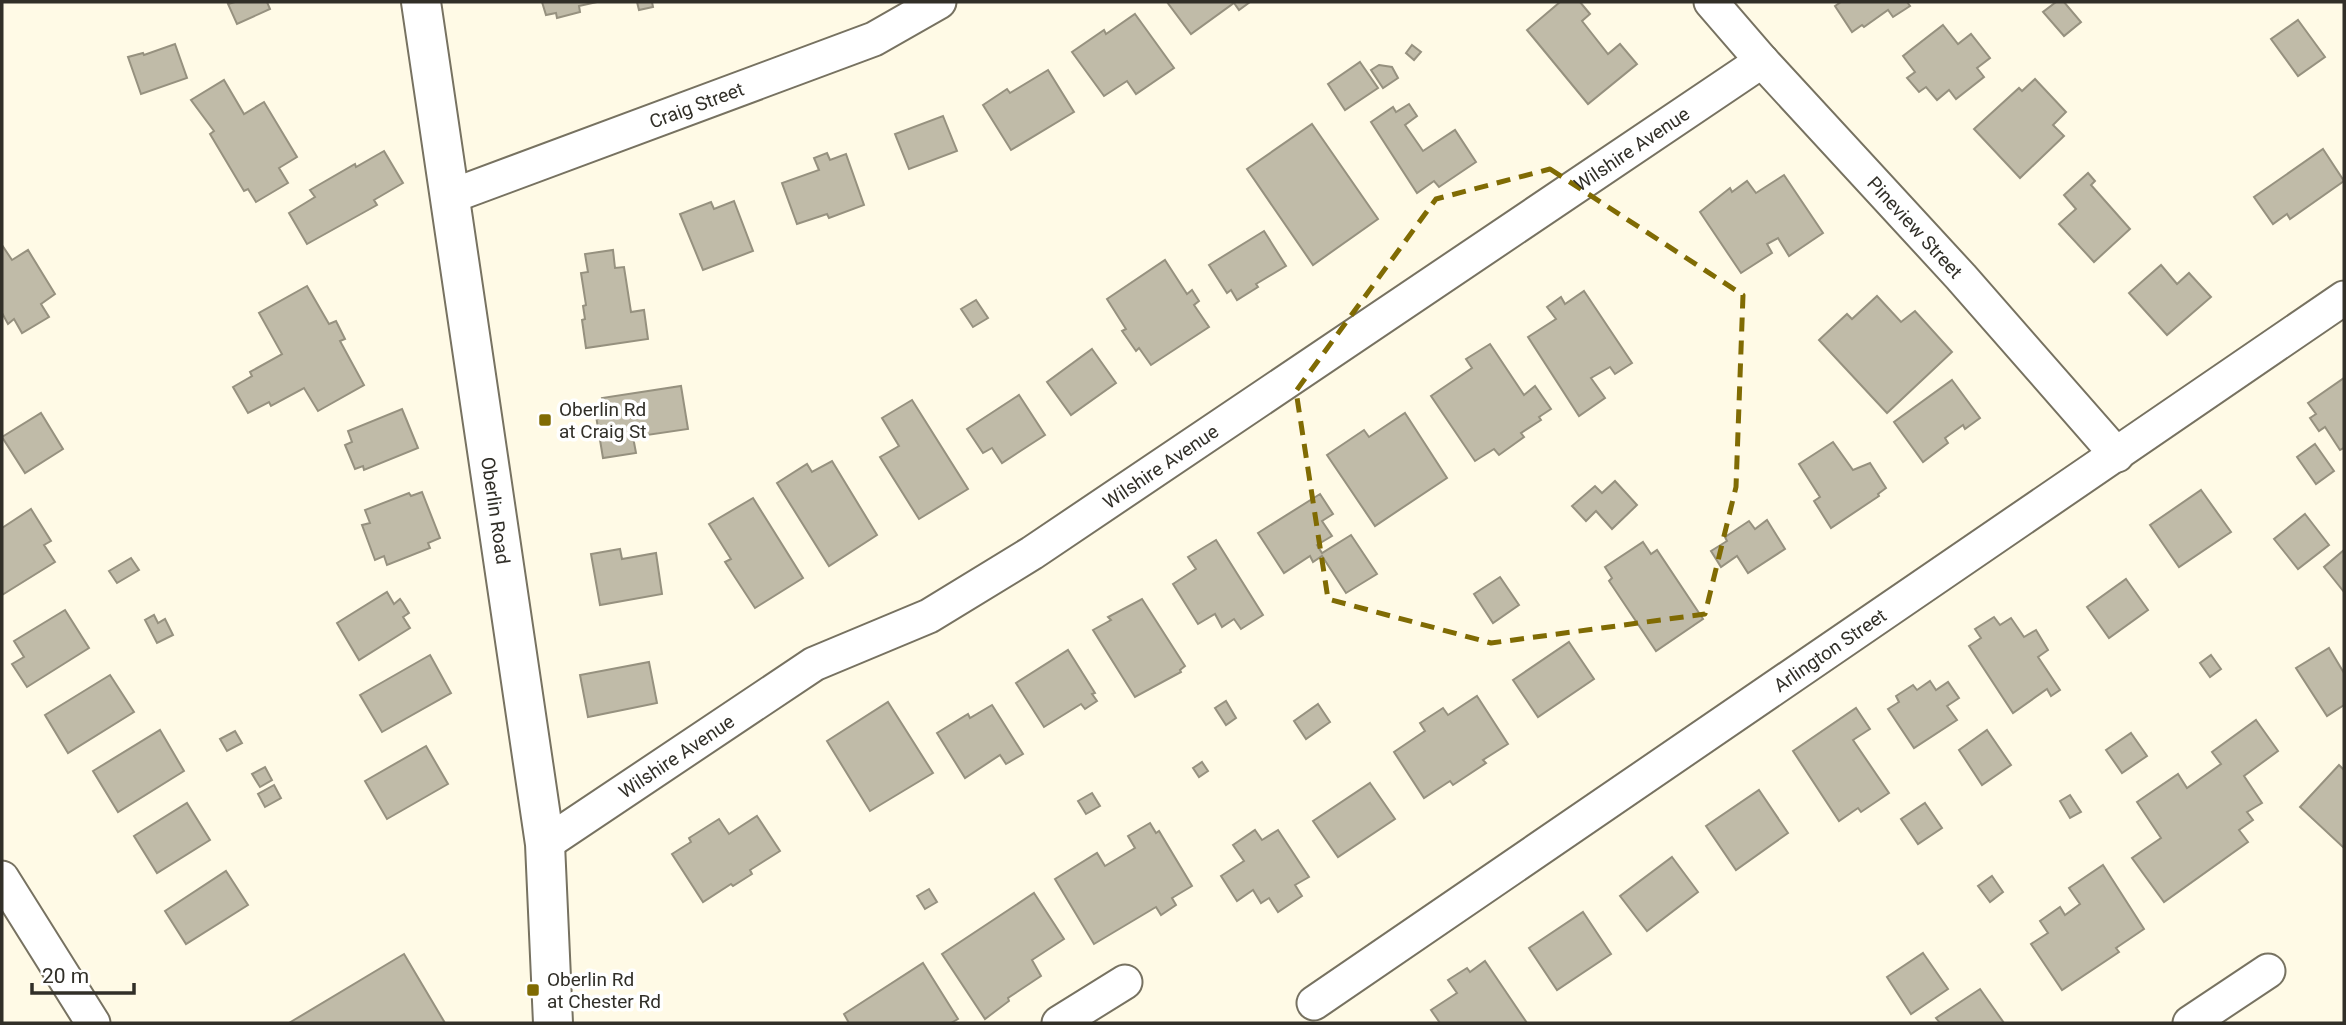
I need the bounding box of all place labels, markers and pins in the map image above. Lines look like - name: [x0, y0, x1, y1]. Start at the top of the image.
- place label: Oberlin Rd at Craig St: [559, 398, 647, 443]
- marker: Oberlin Rd at Craig St: [537, 412, 553, 428]
- place label: Oberlin Rd at Chester Rd: [547, 968, 661, 1013]
- marker: Oberlin Rd at Chester Rd: [525, 982, 541, 998]

